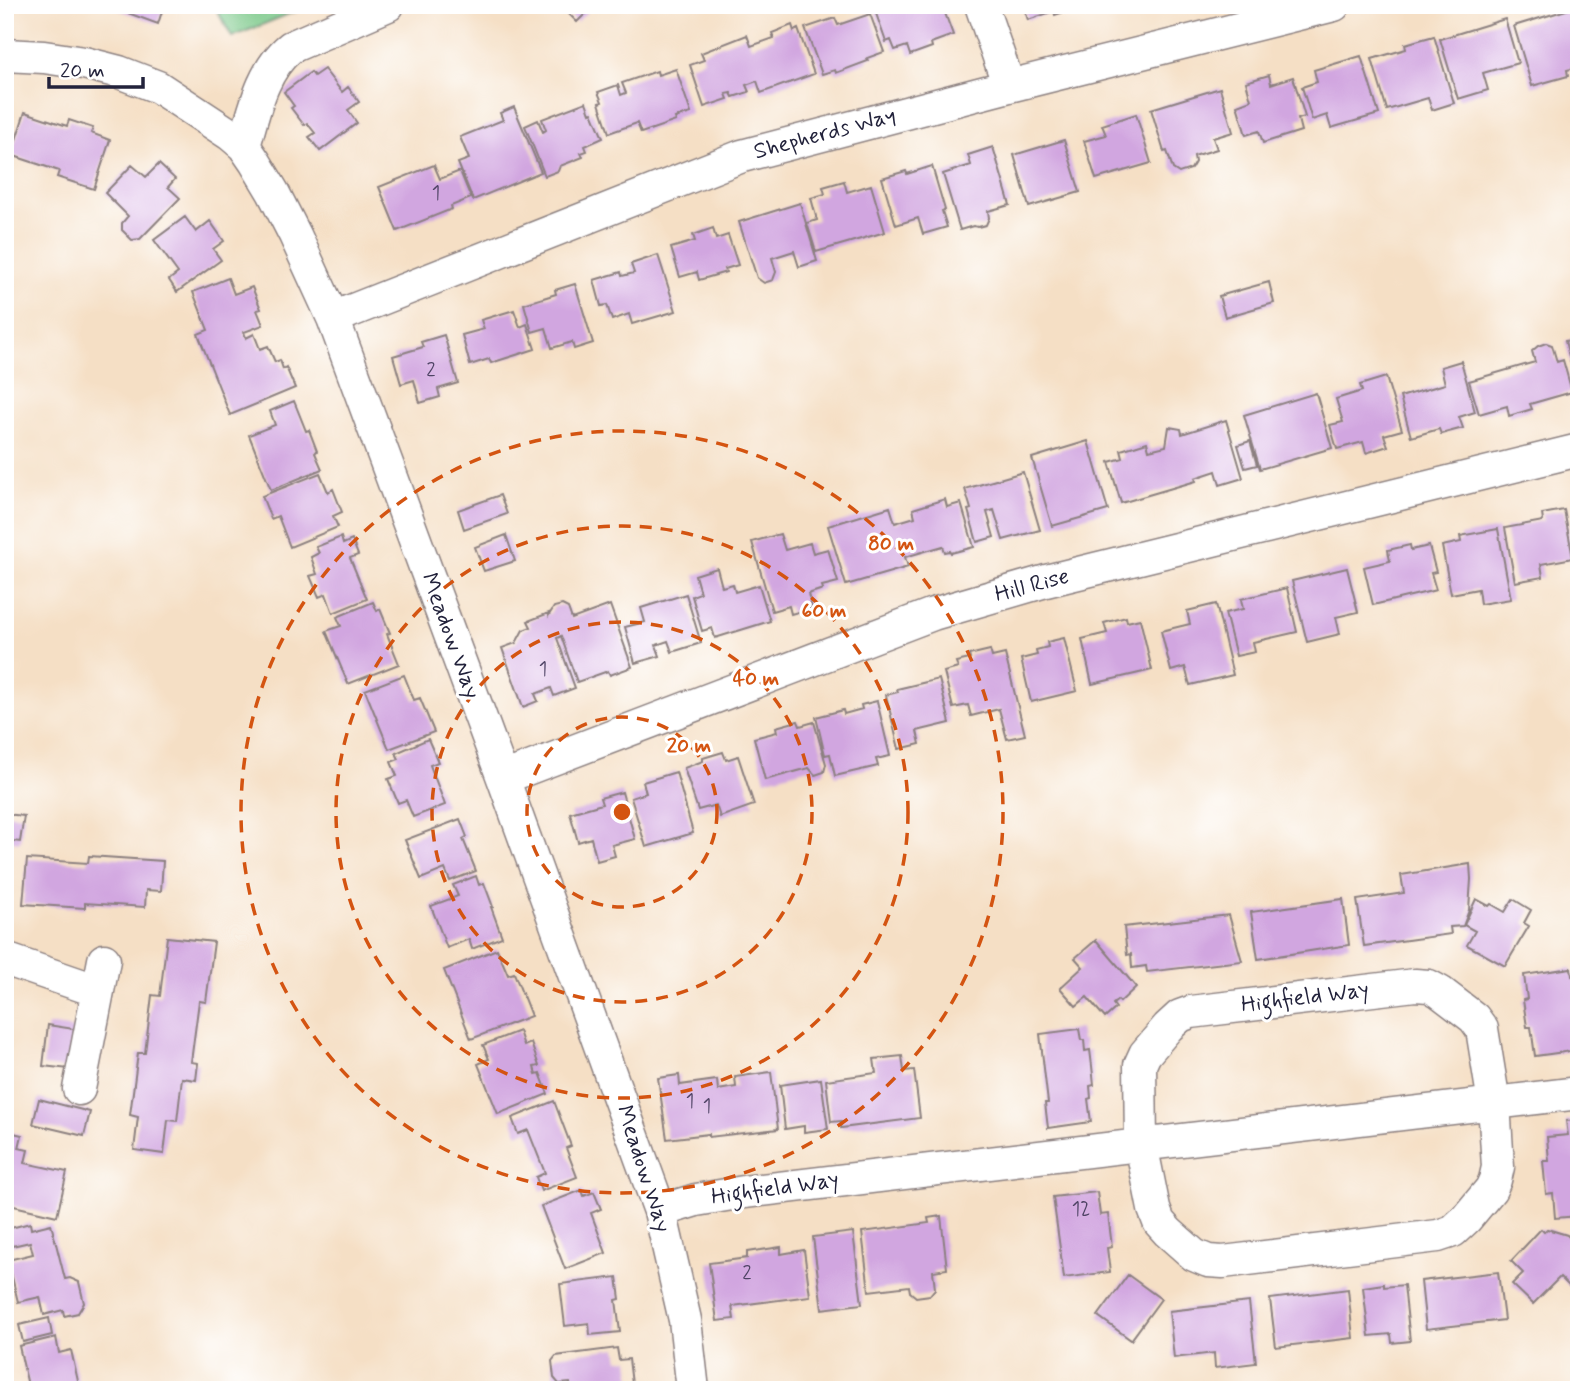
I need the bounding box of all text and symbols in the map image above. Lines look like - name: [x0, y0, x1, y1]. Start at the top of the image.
- scale bar: [49, 46, 144, 90]
- text: 20 m: [60, 57, 105, 85]
- street label: Shepherds Way: [751, 101, 899, 167]
- house number: 1: [432, 181, 440, 206]
- house number: 2: [426, 358, 436, 383]
- text: 80 m: [868, 530, 914, 558]
- street label: Hill Rise: [991, 562, 1073, 610]
- street label: Meadow Way: [413, 569, 487, 703]
- text: 60 m: [801, 597, 847, 625]
- house number: 1: [539, 657, 547, 682]
- text: 40 m: [733, 665, 780, 693]
- text: 20 m: [667, 732, 712, 760]
- centre of rings: [610, 800, 634, 824]
- street label: Highfield Way: [1239, 975, 1371, 1023]
- house number: 1: [686, 1089, 694, 1114]
- house number: 1: [703, 1094, 711, 1119]
- street label: Meadow Way: [608, 1102, 678, 1236]
- street label: Highfield Way: [709, 1165, 841, 1215]
- house number: 12: [1072, 1197, 1090, 1222]
- house number: 2: [742, 1261, 752, 1286]

